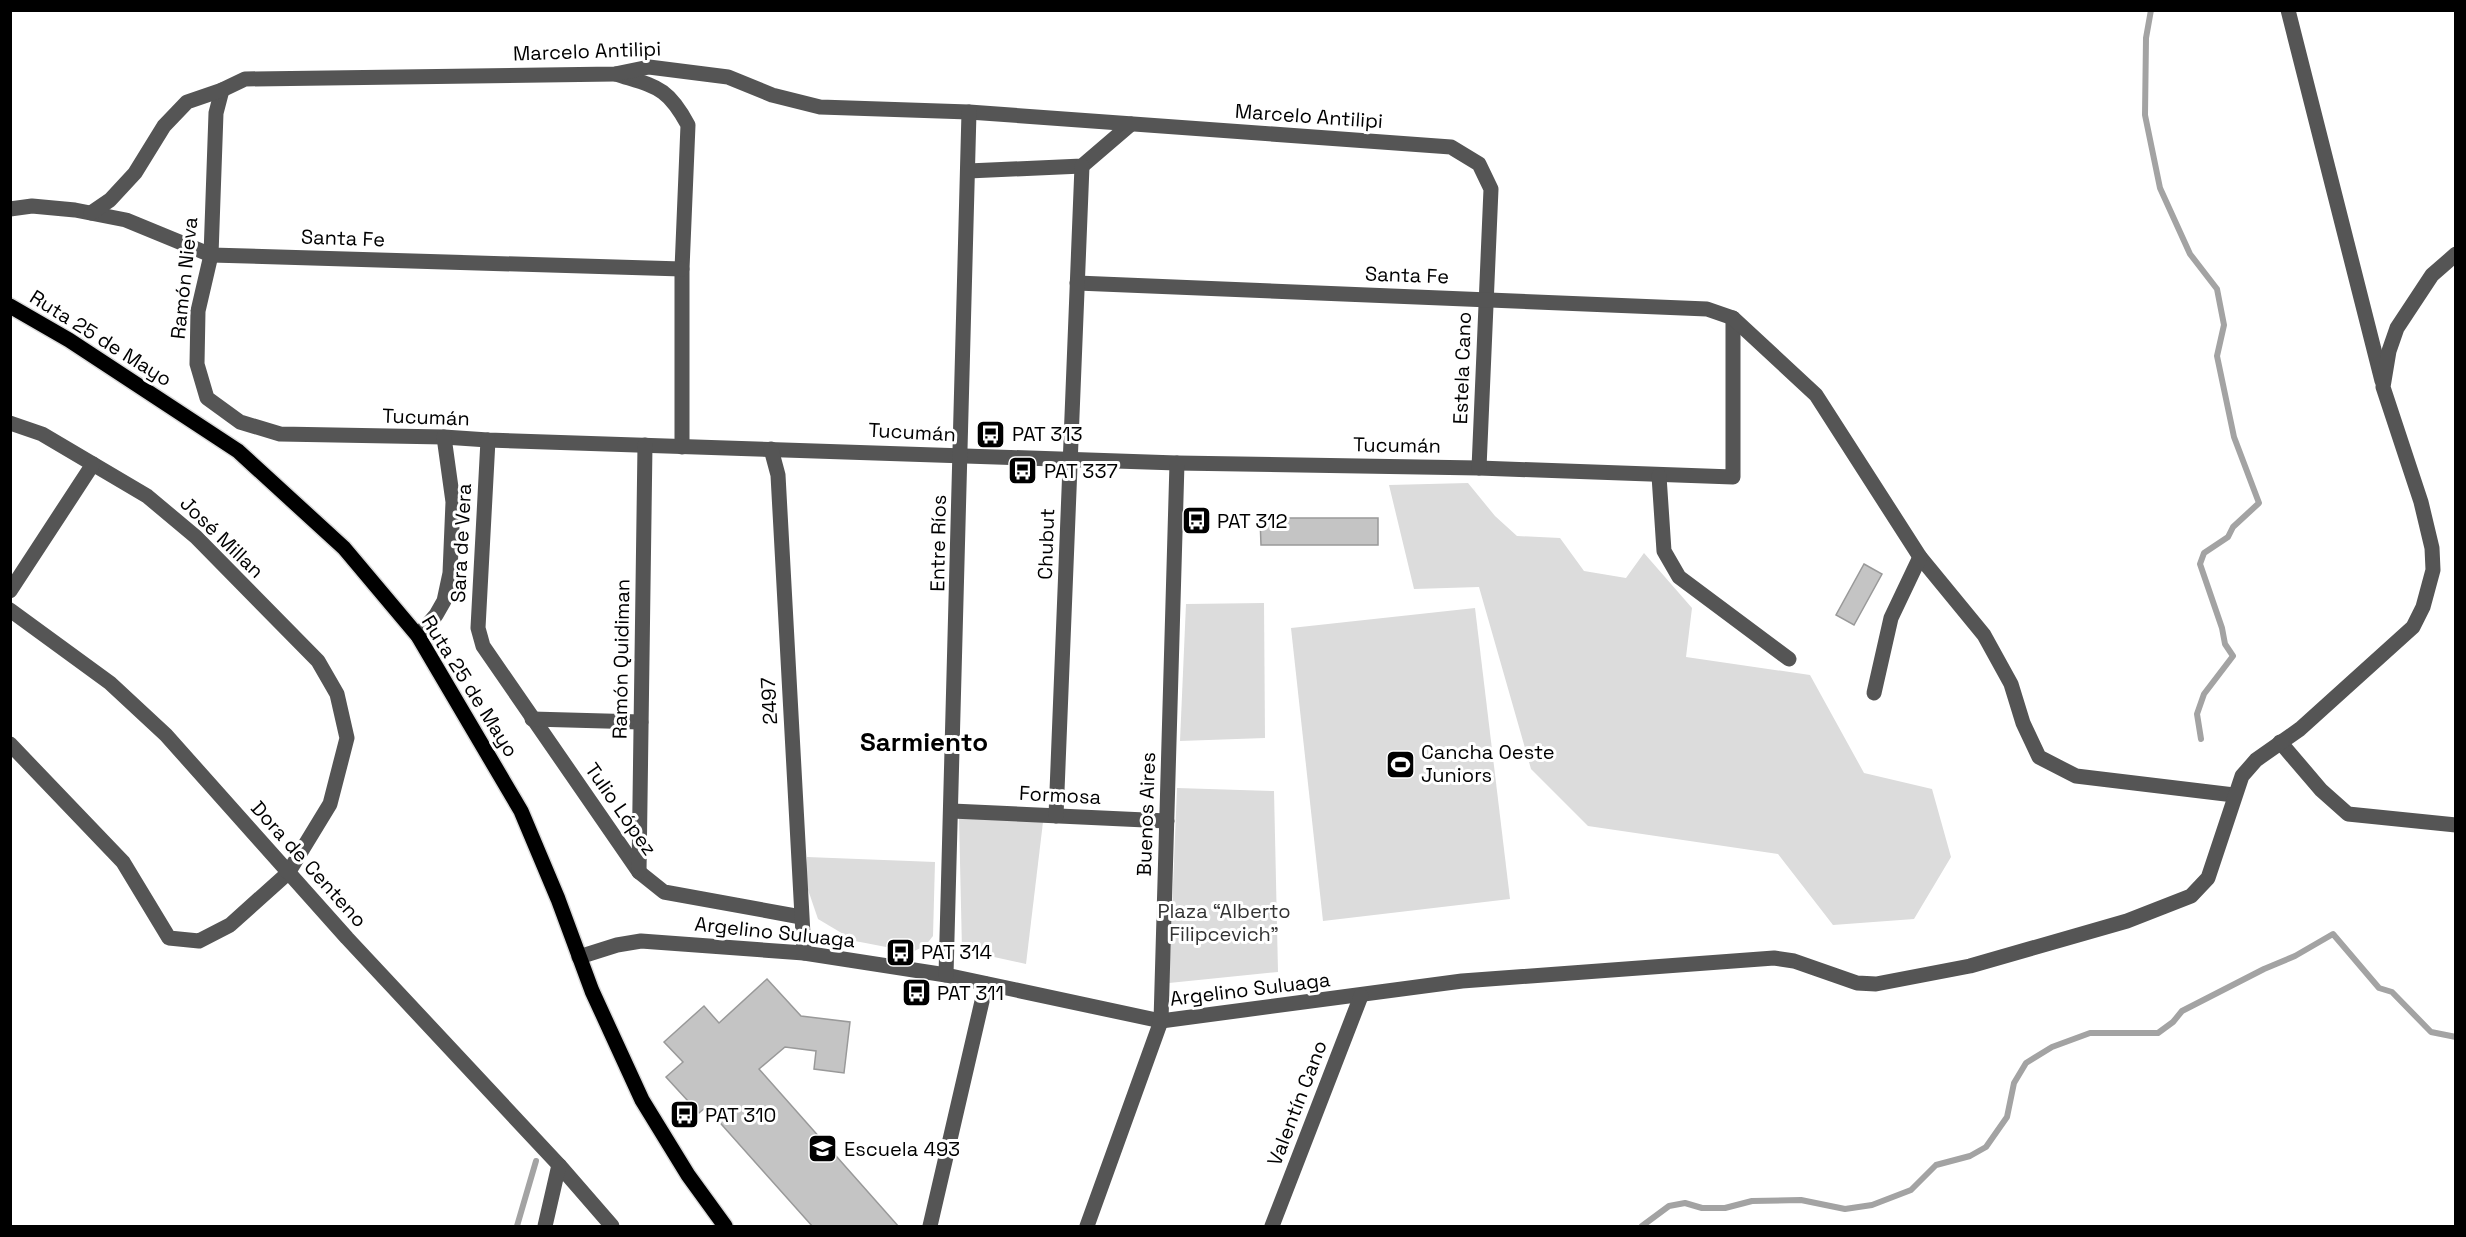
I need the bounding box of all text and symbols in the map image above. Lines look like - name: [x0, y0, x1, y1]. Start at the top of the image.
- street label: Marcelo Antilipi: [513, 35, 661, 67]
- street label: Marcelo Antilipi: [1234, 98, 1384, 134]
- street label: Ramón Nieva: [165, 216, 203, 340]
- street label: Santa Fe: [301, 224, 385, 252]
- street label: Santa Fe: [1365, 261, 1449, 289]
- street label: Ruta 25 de Mayo: [25, 284, 177, 392]
- street label: Estela Cano: [1447, 311, 1477, 425]
- street label: Tucumán: [382, 402, 470, 432]
- street label: Tucumán: [868, 417, 956, 447]
- bus stop icon: PAT 313: [975, 418, 1007, 450]
- place label: PAT 313: [1012, 421, 1083, 447]
- street label: Tucumán: [1353, 431, 1441, 459]
- bus stop icon: PAT 337: [1007, 455, 1039, 487]
- place label: PAT 337: [1044, 458, 1118, 484]
- street label: Sara de Vera: [445, 483, 477, 603]
- street label: José Millan: [174, 490, 270, 584]
- street label: Entre Ríos: [924, 494, 952, 592]
- bus stop icon: PAT 312: [1180, 505, 1212, 537]
- street label: Chubut: [1032, 508, 1060, 580]
- place label: PAT 312: [1217, 508, 1288, 534]
- street label: Ramón Quidiman: [607, 579, 635, 739]
- street label: Ruta 25 de Mayo: [416, 610, 524, 762]
- street label: 2497: [755, 677, 783, 725]
- district label: Sarmiento: [860, 725, 988, 759]
- place label: Cancha Oeste Juniors: [1421, 739, 1555, 788]
- sports icon: Cancha Oeste Juniors: [1384, 748, 1416, 780]
- street label: Buenos Aires: [1131, 751, 1161, 877]
- street label: Tulio López: [579, 757, 663, 861]
- street label: Formosa: [1018, 780, 1102, 810]
- street label: Dora de Centeno: [245, 795, 373, 933]
- park label: Plaza “Alberto Filipcevich”: [1157, 898, 1291, 947]
- street label: Argelino Suluaga: [693, 911, 857, 953]
- bus stop icon: PAT 314: [884, 936, 916, 968]
- place label: PAT 314: [921, 939, 992, 965]
- street label: Argelino Suluaga: [1168, 966, 1332, 1012]
- bus stop icon: PAT 311: [900, 977, 932, 1009]
- place label: PAT 311: [937, 980, 1004, 1006]
- street label: Valentín Cano: [1261, 1037, 1333, 1169]
- bus stop icon: PAT 310: [668, 1099, 700, 1131]
- place label: PAT 310: [705, 1102, 776, 1128]
- school or university icon: Escuela 493: [807, 1133, 839, 1165]
- place label: Escuela 493: [844, 1136, 960, 1162]

